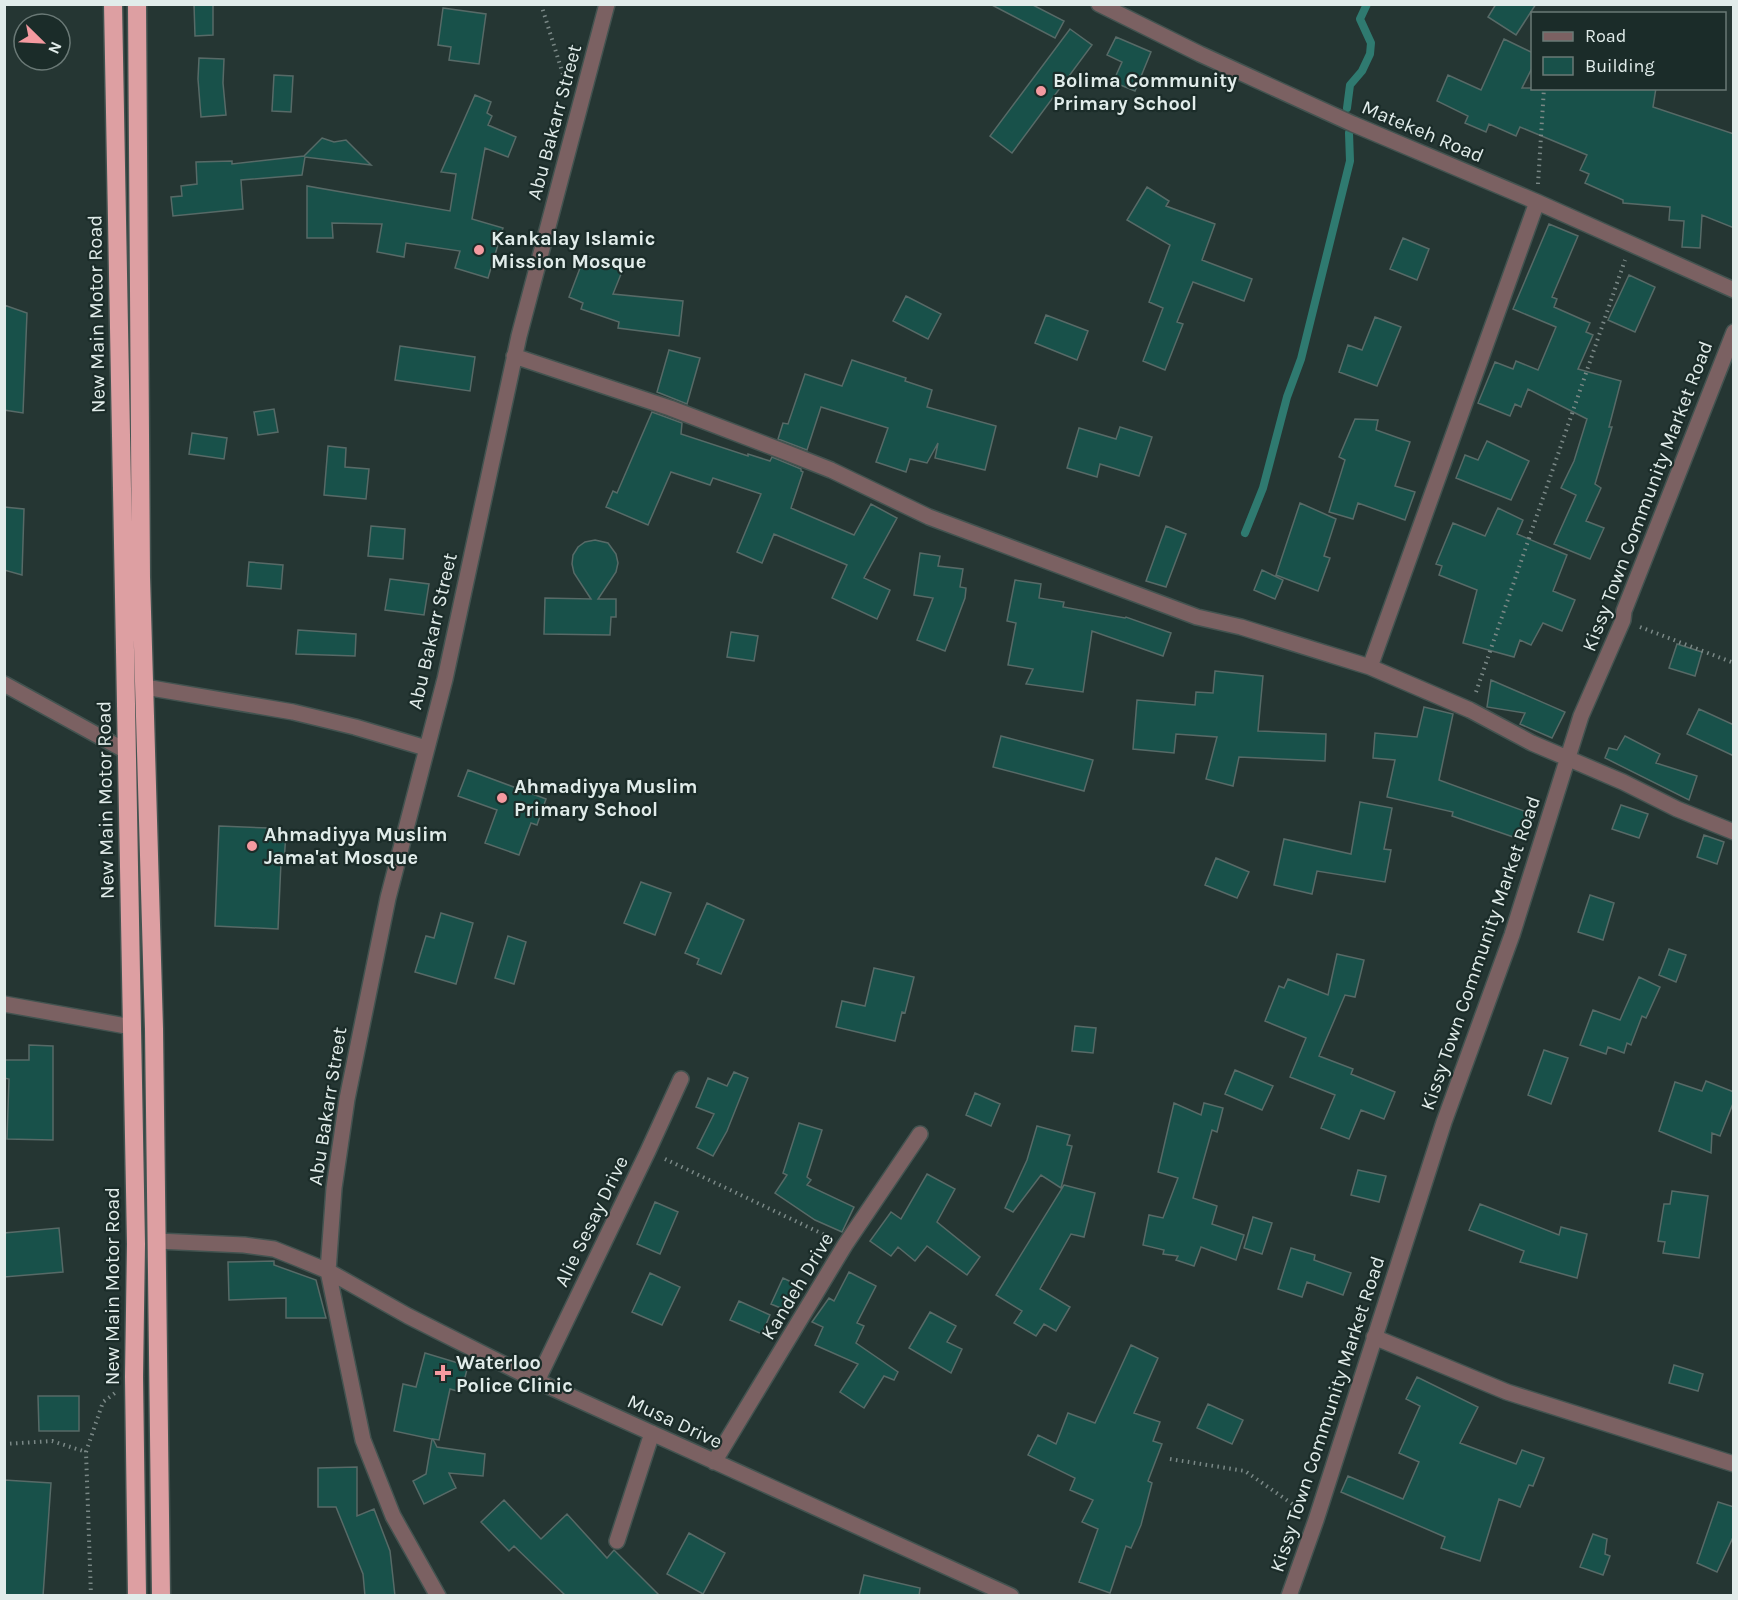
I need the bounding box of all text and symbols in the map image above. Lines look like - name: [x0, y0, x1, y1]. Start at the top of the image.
- north arrow: [12, 12, 72, 72]
- legend: [1531, 12, 1726, 90]
- text: Road: [1585, 25, 1626, 47]
- text: N: [44, 39, 66, 57]
- street label: Abu Bakarr Street: [523, 41, 586, 202]
- text: Building: [1585, 55, 1655, 77]
- place label: Bolima Community Primary School: [1053, 69, 1237, 115]
- marker: Bolima Community Primary School: [1034, 84, 1048, 98]
- street label: Matekeh Road: [1358, 95, 1487, 167]
- street label: New Main Motor Road: [83, 215, 110, 413]
- place label: Kankalay Islamic Mission Mosque: [491, 227, 655, 273]
- marker: Kankalay Islamic Mission Mosque: [472, 243, 486, 257]
- street label: Kissy Town Community Market Road: [1577, 338, 1717, 655]
- street label: Abu Bakarr Street: [403, 550, 462, 712]
- street label: New Main Motor Road: [92, 701, 119, 899]
- place label: Ahmadiyya Muslim Primary School: [514, 775, 698, 821]
- marker: Ahmadiyya Muslim Primary School: [495, 791, 509, 805]
- street label: Kissy Town Community Market Road: [1416, 793, 1545, 1113]
- place label: Ahmadiyya Muslim Jama'at Mosque: [264, 823, 448, 869]
- marker: Ahmadiyya Muslim Jama'at Mosque: [245, 839, 259, 853]
- street label: Abu Bakarr Street: [304, 1025, 351, 1187]
- street label: Alie Sesay Drive: [550, 1152, 633, 1290]
- street label: New Main Motor Road: [101, 1187, 124, 1385]
- street label: Kandeh Drive: [756, 1229, 838, 1344]
- street label: Kissy Town Community Market Road: [1265, 1253, 1390, 1575]
- place label: Waterloo Police Clinic: [456, 1351, 573, 1397]
- marker: Waterloo Police Clinic: [434, 1364, 452, 1382]
- street label: Musa Drive: [624, 1389, 726, 1453]

